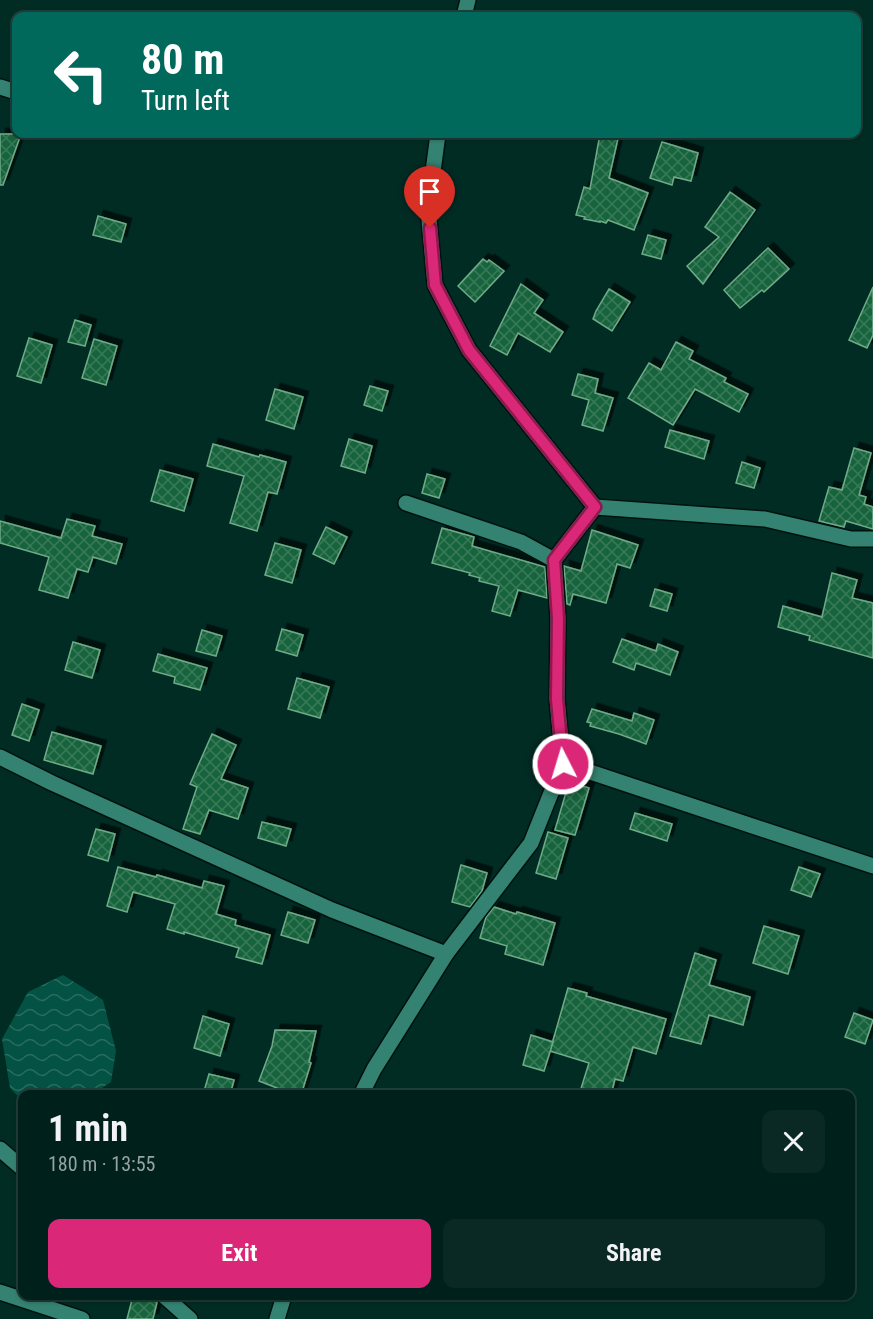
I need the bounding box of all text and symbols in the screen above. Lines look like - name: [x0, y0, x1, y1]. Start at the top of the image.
- text: 80 m: [141, 35, 224, 84]
- icon: left: [42, 36, 120, 114]
- text: Turn left: [141, 85, 230, 117]
- pin: [404, 166, 455, 228]
- icon: arrive: [413, 175, 446, 208]
- position arrow: [531, 732, 595, 796]
- text: 1 min: [48, 1108, 128, 1150]
- button: close: [762, 1110, 825, 1173]
- text: 180 m · 13:55: [48, 1152, 155, 1176]
- button: Exit: [48, 1219, 431, 1288]
- button: Share: [443, 1219, 825, 1288]

